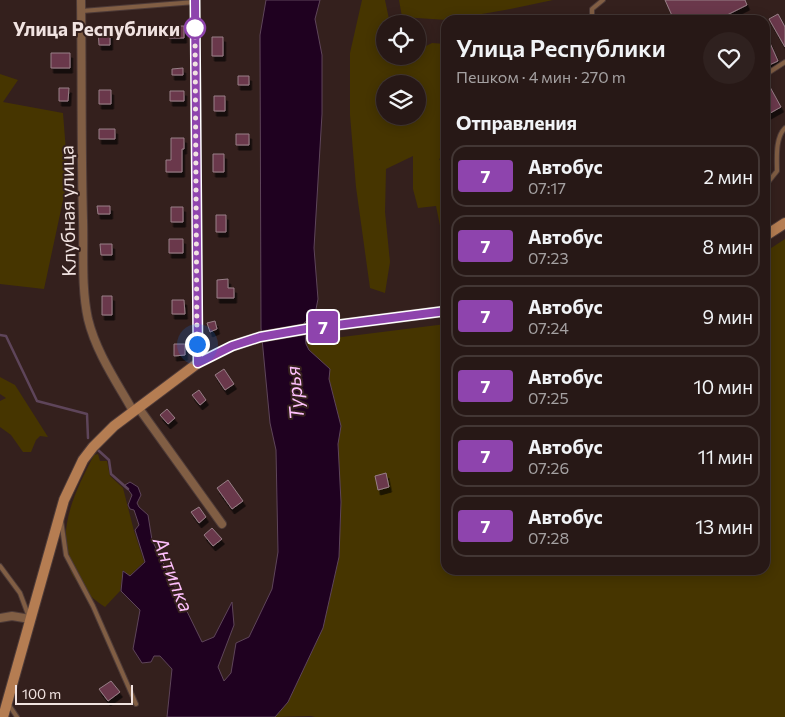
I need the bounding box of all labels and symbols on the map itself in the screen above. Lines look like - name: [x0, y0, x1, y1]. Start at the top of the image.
- place label: Улица Республики: [13, 17, 180, 40]
- marker: Улица Республики: [184, 17, 206, 39]
- street label: Клубная улица: [54, 145, 80, 277]
- line badge: 7: [307, 311, 339, 343]
- your location: [185, 332, 210, 357]
- water label: Турья: [280, 365, 308, 421]
- water label: Антипка: [148, 532, 199, 615]
- scale bar: [15, 682, 132, 705]

